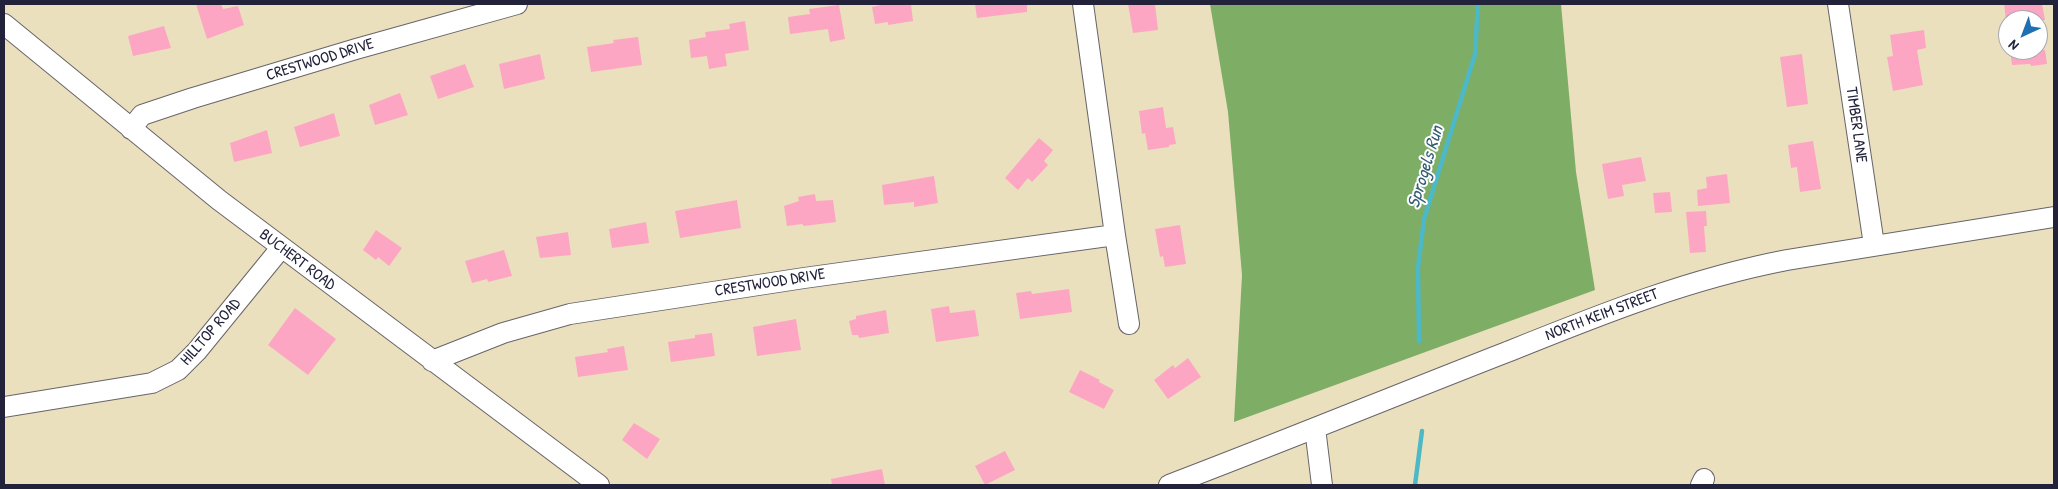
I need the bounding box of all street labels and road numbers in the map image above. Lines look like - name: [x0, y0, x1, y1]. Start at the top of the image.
- street label: CRESTWOOD DRIVE: [264, 35, 376, 85]
- street label: TIMBER LANE: [1841, 86, 1871, 164]
- street label: BUCHERT ROAD: [255, 225, 339, 295]
- street label: CRESTWOOD DRIVE: [713, 265, 827, 301]
- street label: NORTH KEIM STREET: [1543, 285, 1661, 345]
- street label: HILLTOP ROAD: [177, 295, 245, 369]

